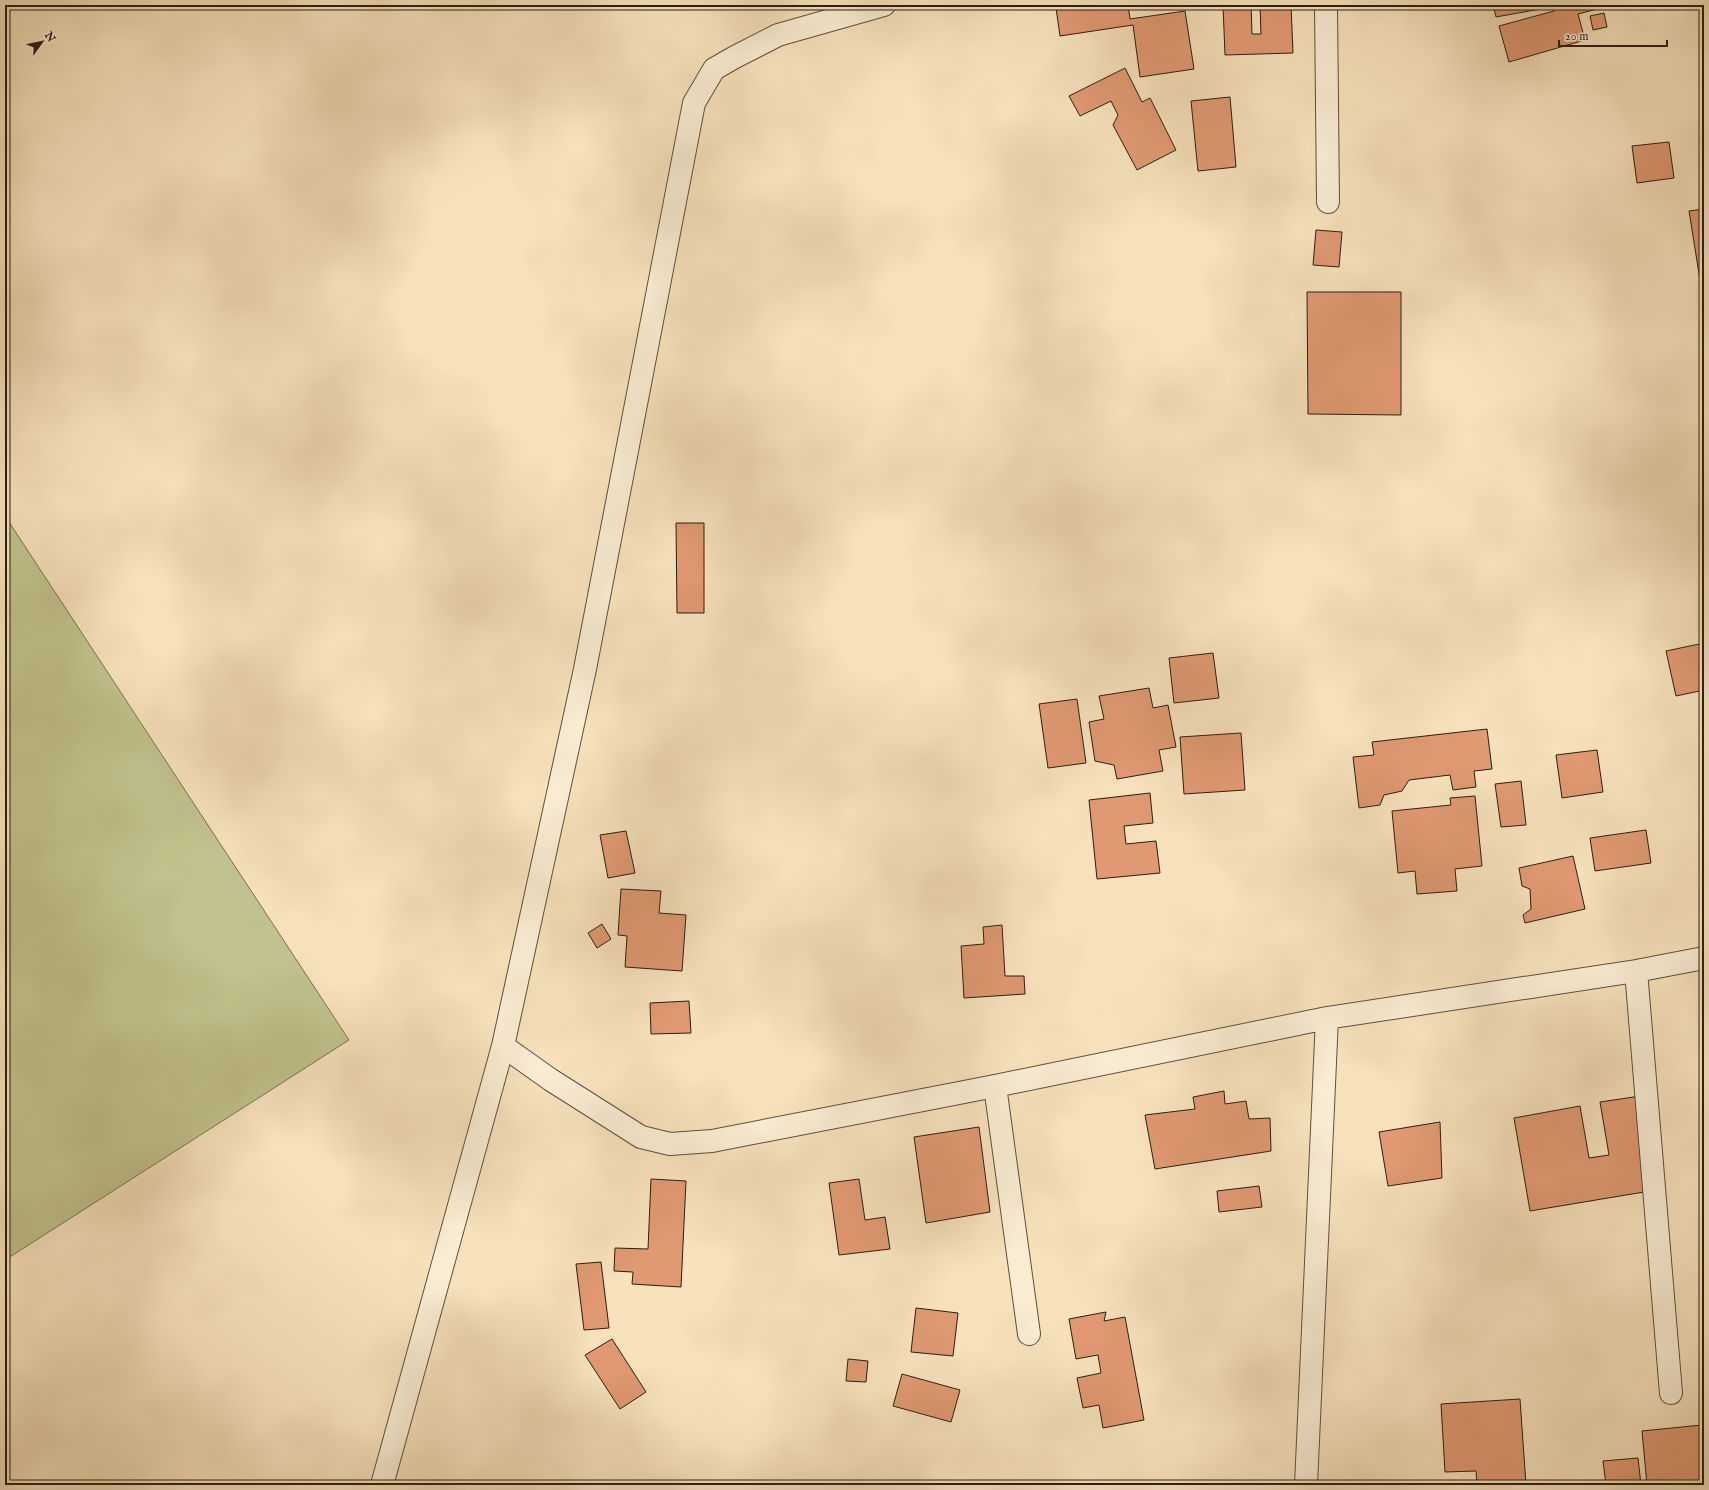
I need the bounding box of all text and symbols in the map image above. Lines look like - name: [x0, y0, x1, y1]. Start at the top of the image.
- north arrow: [22, 22, 62, 62]
- scale bar: [1559, 22, 1667, 48]
- text: N: [41, 28, 58, 45]
- text: 20 m: [1565, 29, 1588, 44]

